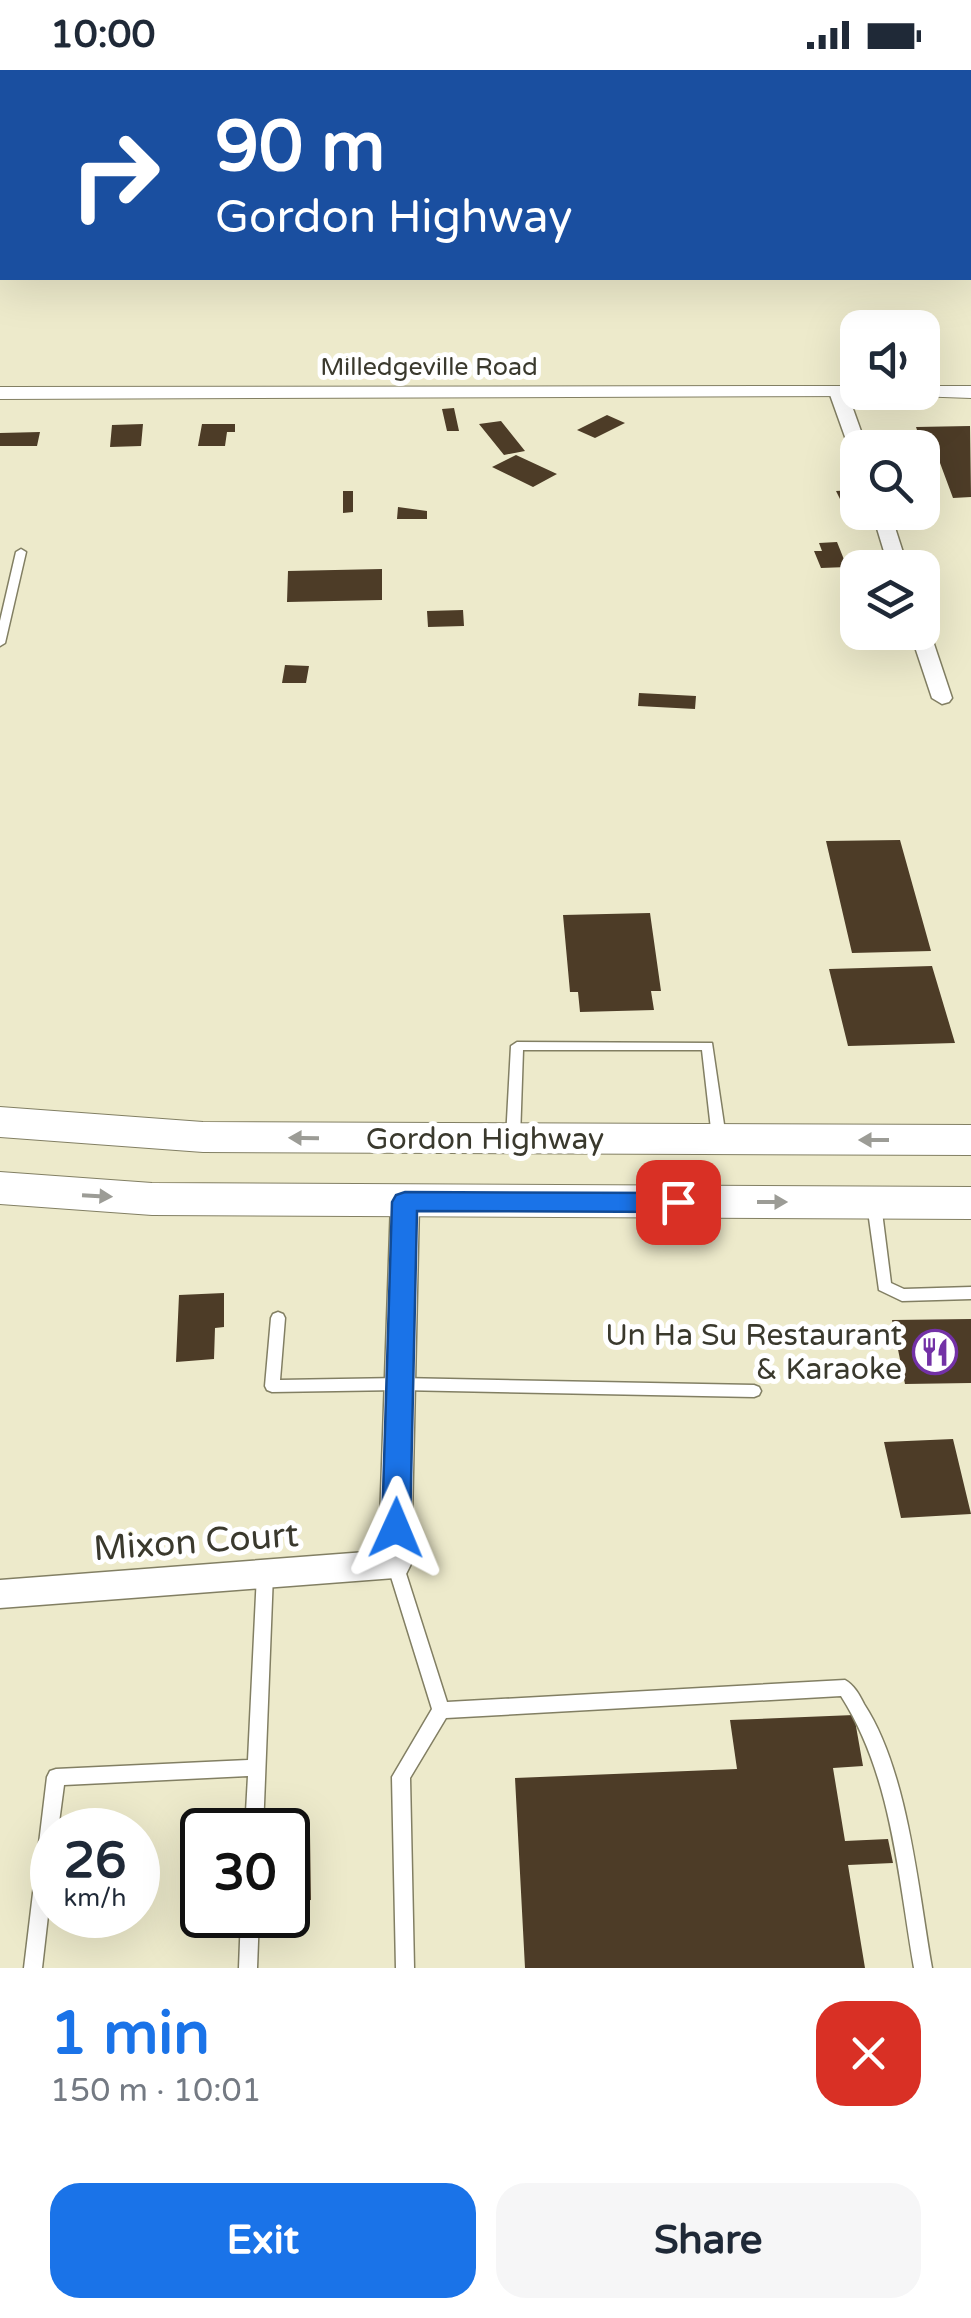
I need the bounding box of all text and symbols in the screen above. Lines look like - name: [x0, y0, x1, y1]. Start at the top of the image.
- text: 10:00: [50, 12, 155, 58]
- text: 90 m: [215, 106, 385, 190]
- icon: right: [50, 110, 180, 240]
- text: Gordon Highway: [215, 191, 572, 245]
- map controls: [840, 310, 940, 650]
- button: sound: [840, 310, 940, 410]
- street label: Milledgeville Road: [320, 352, 538, 382]
- button: search: [840, 430, 940, 530]
- button: layers: [840, 550, 940, 650]
- street label: Gordon Highway: [366, 1121, 604, 1158]
- one-way arrow: [287, 1130, 319, 1146]
- one-way arrow: [857, 1132, 889, 1148]
- pin: [636, 1160, 721, 1245]
- icon: arrive: [651, 1175, 706, 1230]
- one-way arrow: [82, 1188, 114, 1204]
- one-way arrow: [757, 1194, 789, 1210]
- place label: Un Ha Su Restaurant & Karaoke: [605, 1317, 902, 1388]
- restaurant icon: Un Ha Su Restaurant & Karaoke: [912, 1329, 958, 1375]
- position arrow: [344, 1476, 448, 1580]
- street label: Mixon Court: [92, 1514, 300, 1570]
- speed limit sign: 30: [180, 1808, 310, 1938]
- text: 26: [64, 1831, 126, 1891]
- text: km/h: [64, 1883, 126, 1913]
- text: 1 min: [50, 1998, 210, 2070]
- button: close: [816, 2001, 921, 2106]
- text: 150 m · 10:01: [50, 2072, 262, 2110]
- button: Exit: [50, 2183, 476, 2298]
- button: Share: [496, 2183, 921, 2298]

